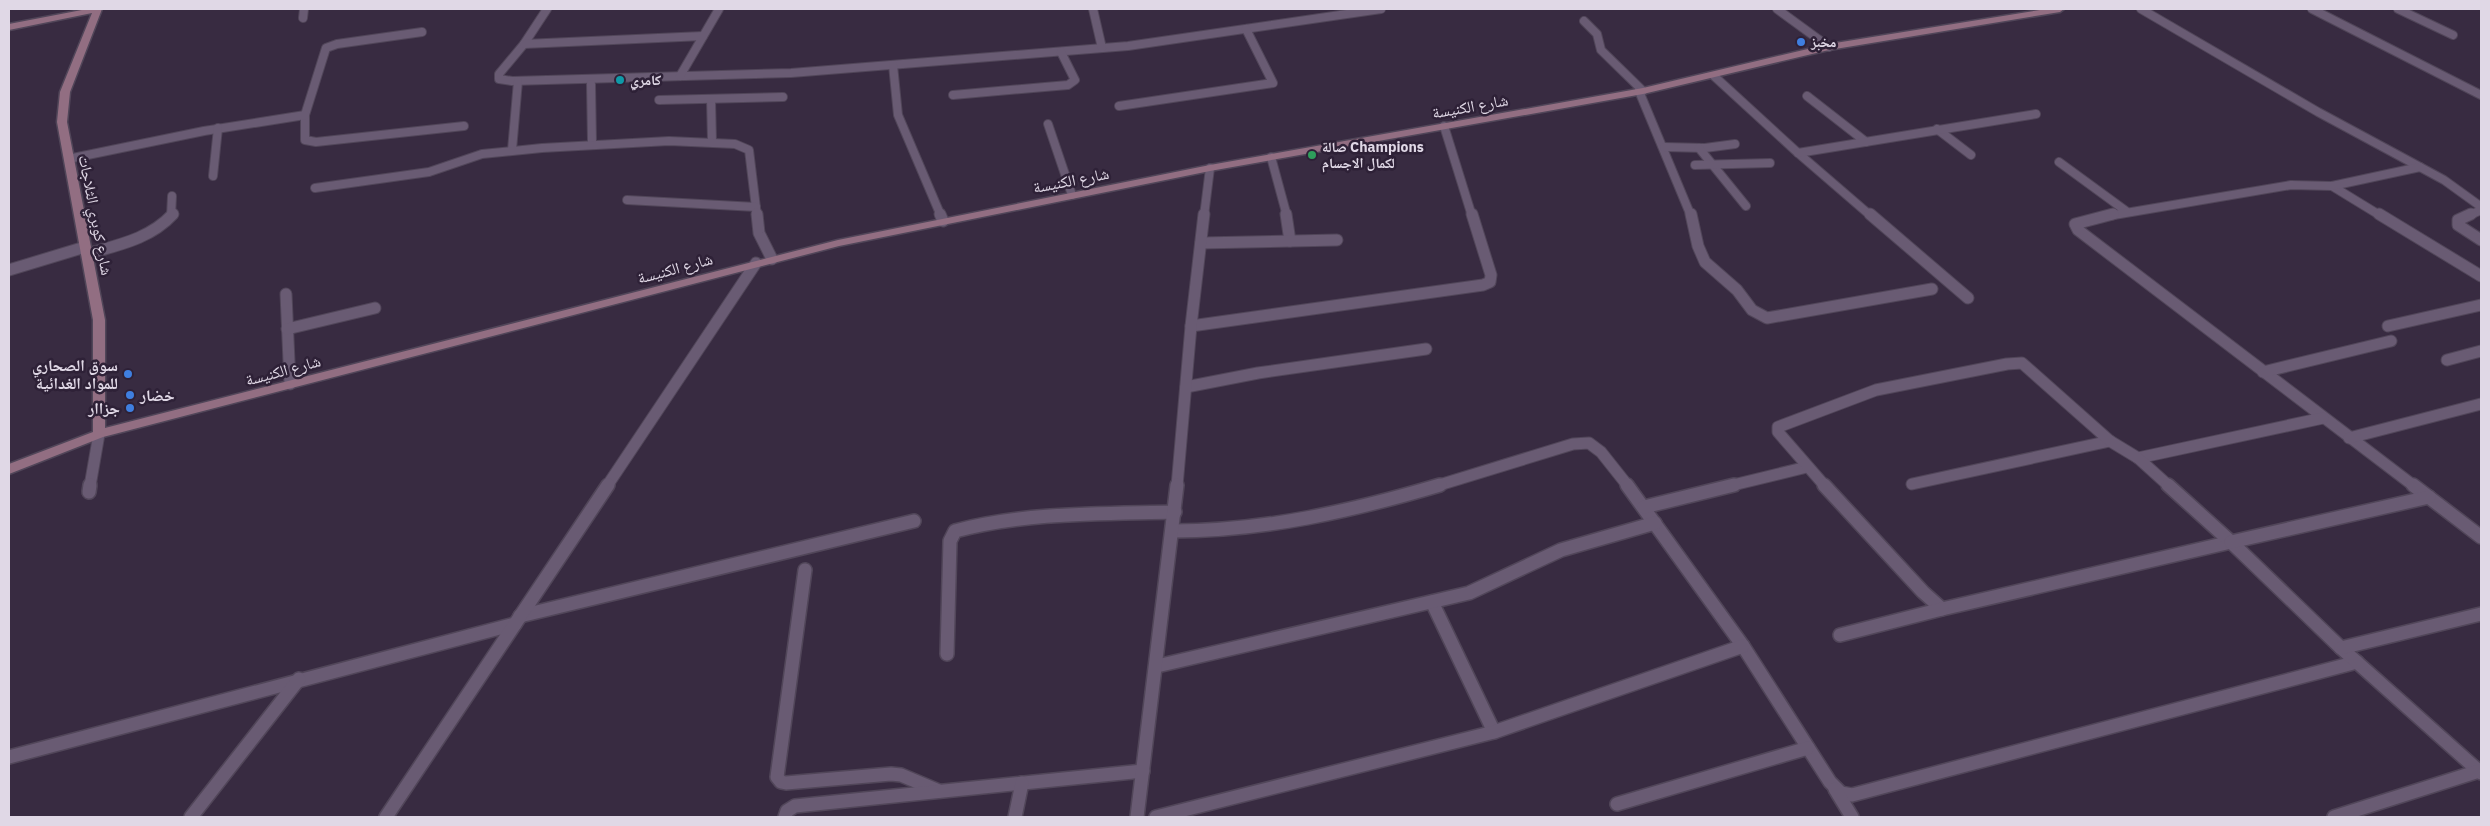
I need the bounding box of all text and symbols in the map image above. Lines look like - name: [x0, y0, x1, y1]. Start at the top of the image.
- place label: مخبز: [1810, 33, 1836, 51]
- marker: مخبز: [1795, 36, 1807, 48]
- place label: كامري: [630, 71, 661, 91]
- marker: كامري: [614, 74, 626, 86]
- street label: شارع الكنيسة: [1430, 89, 1510, 124]
- place label: صالة Champions لكمال الاجسام: [1322, 138, 1424, 173]
- marker: صالة Champions لكمال الاجسام: [1306, 149, 1318, 161]
- street label: شارع كوبري الثلاجات: [72, 153, 117, 277]
- street label: شارع الكنيسة: [1031, 163, 1111, 198]
- street label: شارع الكنيسة: [635, 248, 715, 289]
- street label: شارع الكنيسة: [243, 350, 323, 391]
- place label: سوق الصحاري للمواد الغدائية: [32, 355, 118, 393]
- marker: سوق الصحاري للمواد الغدائية: [122, 368, 134, 380]
- place label: خضار: [139, 385, 175, 405]
- marker: خضار: [124, 389, 136, 401]
- place label: جزاار: [87, 398, 120, 418]
- marker: جزاار: [124, 402, 136, 414]

